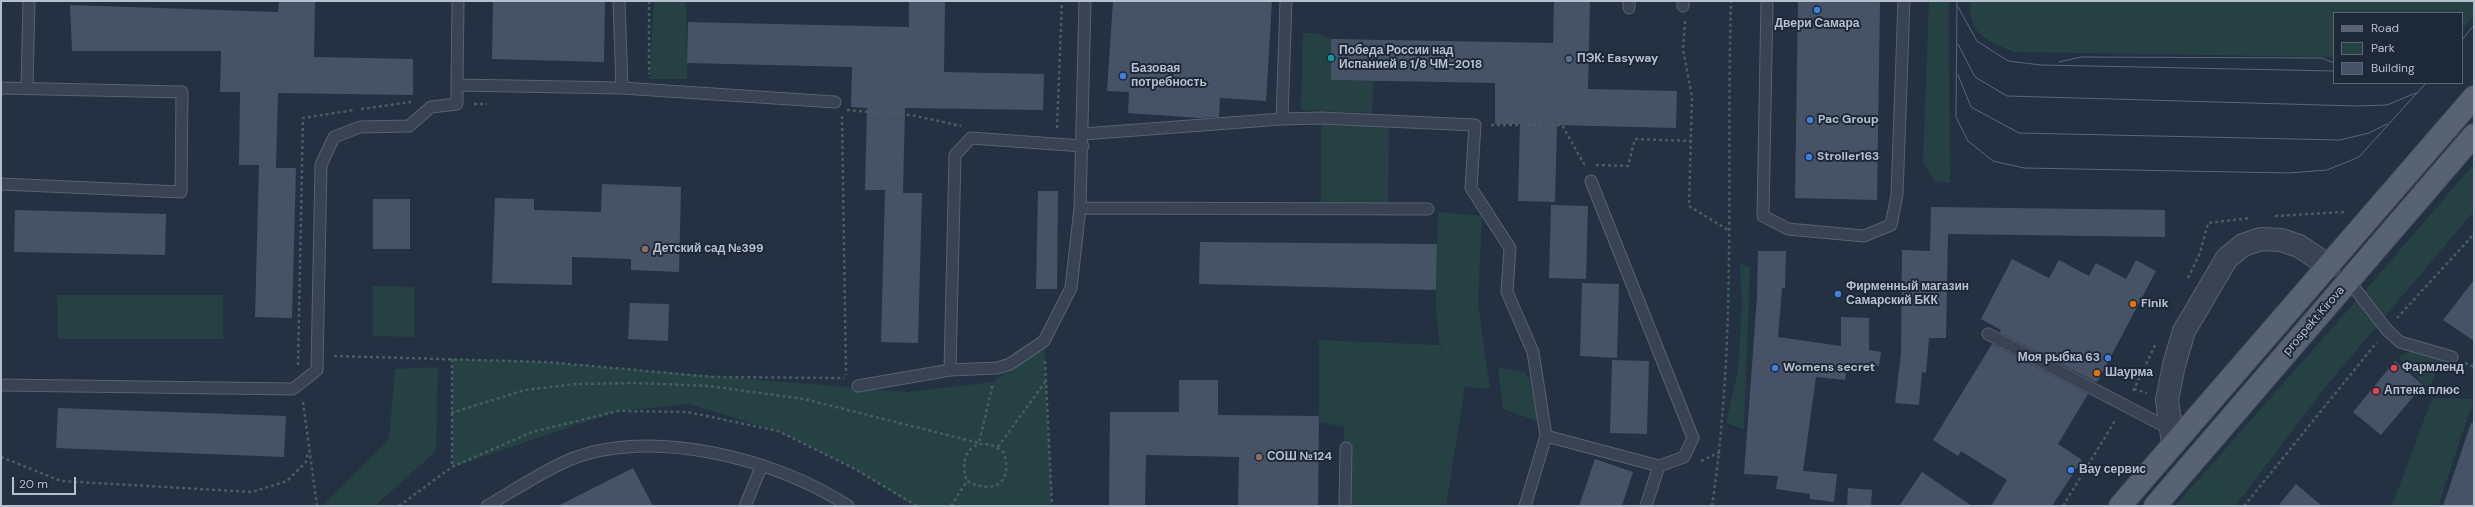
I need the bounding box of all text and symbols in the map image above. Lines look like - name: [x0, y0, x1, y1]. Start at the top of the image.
- marker: Двери Самара: [1812, 5, 1822, 15]
- legend: [2333, 12, 2463, 84]
- place label: Двери Самара: [1775, 17, 1859, 31]
- text: Road: [2371, 20, 2399, 36]
- text: Park: [2371, 40, 2395, 56]
- place label: Победа России над Испанией в 1/8 ЧМ-2018: [1339, 44, 1482, 72]
- place label: ПЭК: Easyway: [1577, 52, 1658, 66]
- marker: Победа России над Испанией в 1/8 ЧМ-2018: [1326, 53, 1336, 63]
- marker: ПЭК: Easyway: [1564, 54, 1574, 64]
- text: Building: [2371, 60, 2415, 76]
- place label: Базовая потребность: [1131, 62, 1207, 90]
- marker: Базовая потребность: [1118, 71, 1128, 81]
- place label: Pac Group: [1818, 113, 1879, 127]
- marker: Pac Group: [1805, 115, 1815, 125]
- place label: Stroller163: [1817, 150, 1879, 164]
- marker: Stroller163: [1804, 152, 1814, 162]
- place label: Детский сад №399: [653, 242, 764, 256]
- marker: Детский сад №399: [640, 244, 650, 254]
- place label: Фирменный магазин Самарский БКК: [1846, 280, 1969, 308]
- street label: prospekt Kirova: [2280, 284, 2348, 358]
- marker: Фирменный магазин Самарский БКК: [1833, 289, 1843, 299]
- place label: Finik: [2141, 297, 2169, 311]
- marker: Finik: [2128, 299, 2138, 309]
- place label: Моя рыбка 63: [2018, 351, 2100, 365]
- marker: Моя рыбка 63: [2103, 353, 2113, 363]
- place label: Womens secret: [1783, 361, 1875, 375]
- place label: Фармленд: [2402, 361, 2464, 375]
- marker: Womens secret: [1770, 363, 1780, 373]
- marker: Фармленд: [2389, 363, 2399, 373]
- place label: Шаурма: [2105, 366, 2153, 380]
- marker: Шаурма: [2092, 368, 2102, 378]
- place label: Аптека плюс: [2384, 384, 2460, 398]
- marker: Аптека плюс: [2371, 386, 2381, 396]
- place label: СОШ №124: [1267, 450, 1332, 464]
- marker: СОШ №124: [1254, 452, 1264, 462]
- place label: Вау сервис: [2079, 463, 2146, 477]
- marker: Вау сервис: [2066, 465, 2076, 475]
- scale bar: [14, 469, 78, 495]
- text: 20 m: [19, 476, 48, 492]

